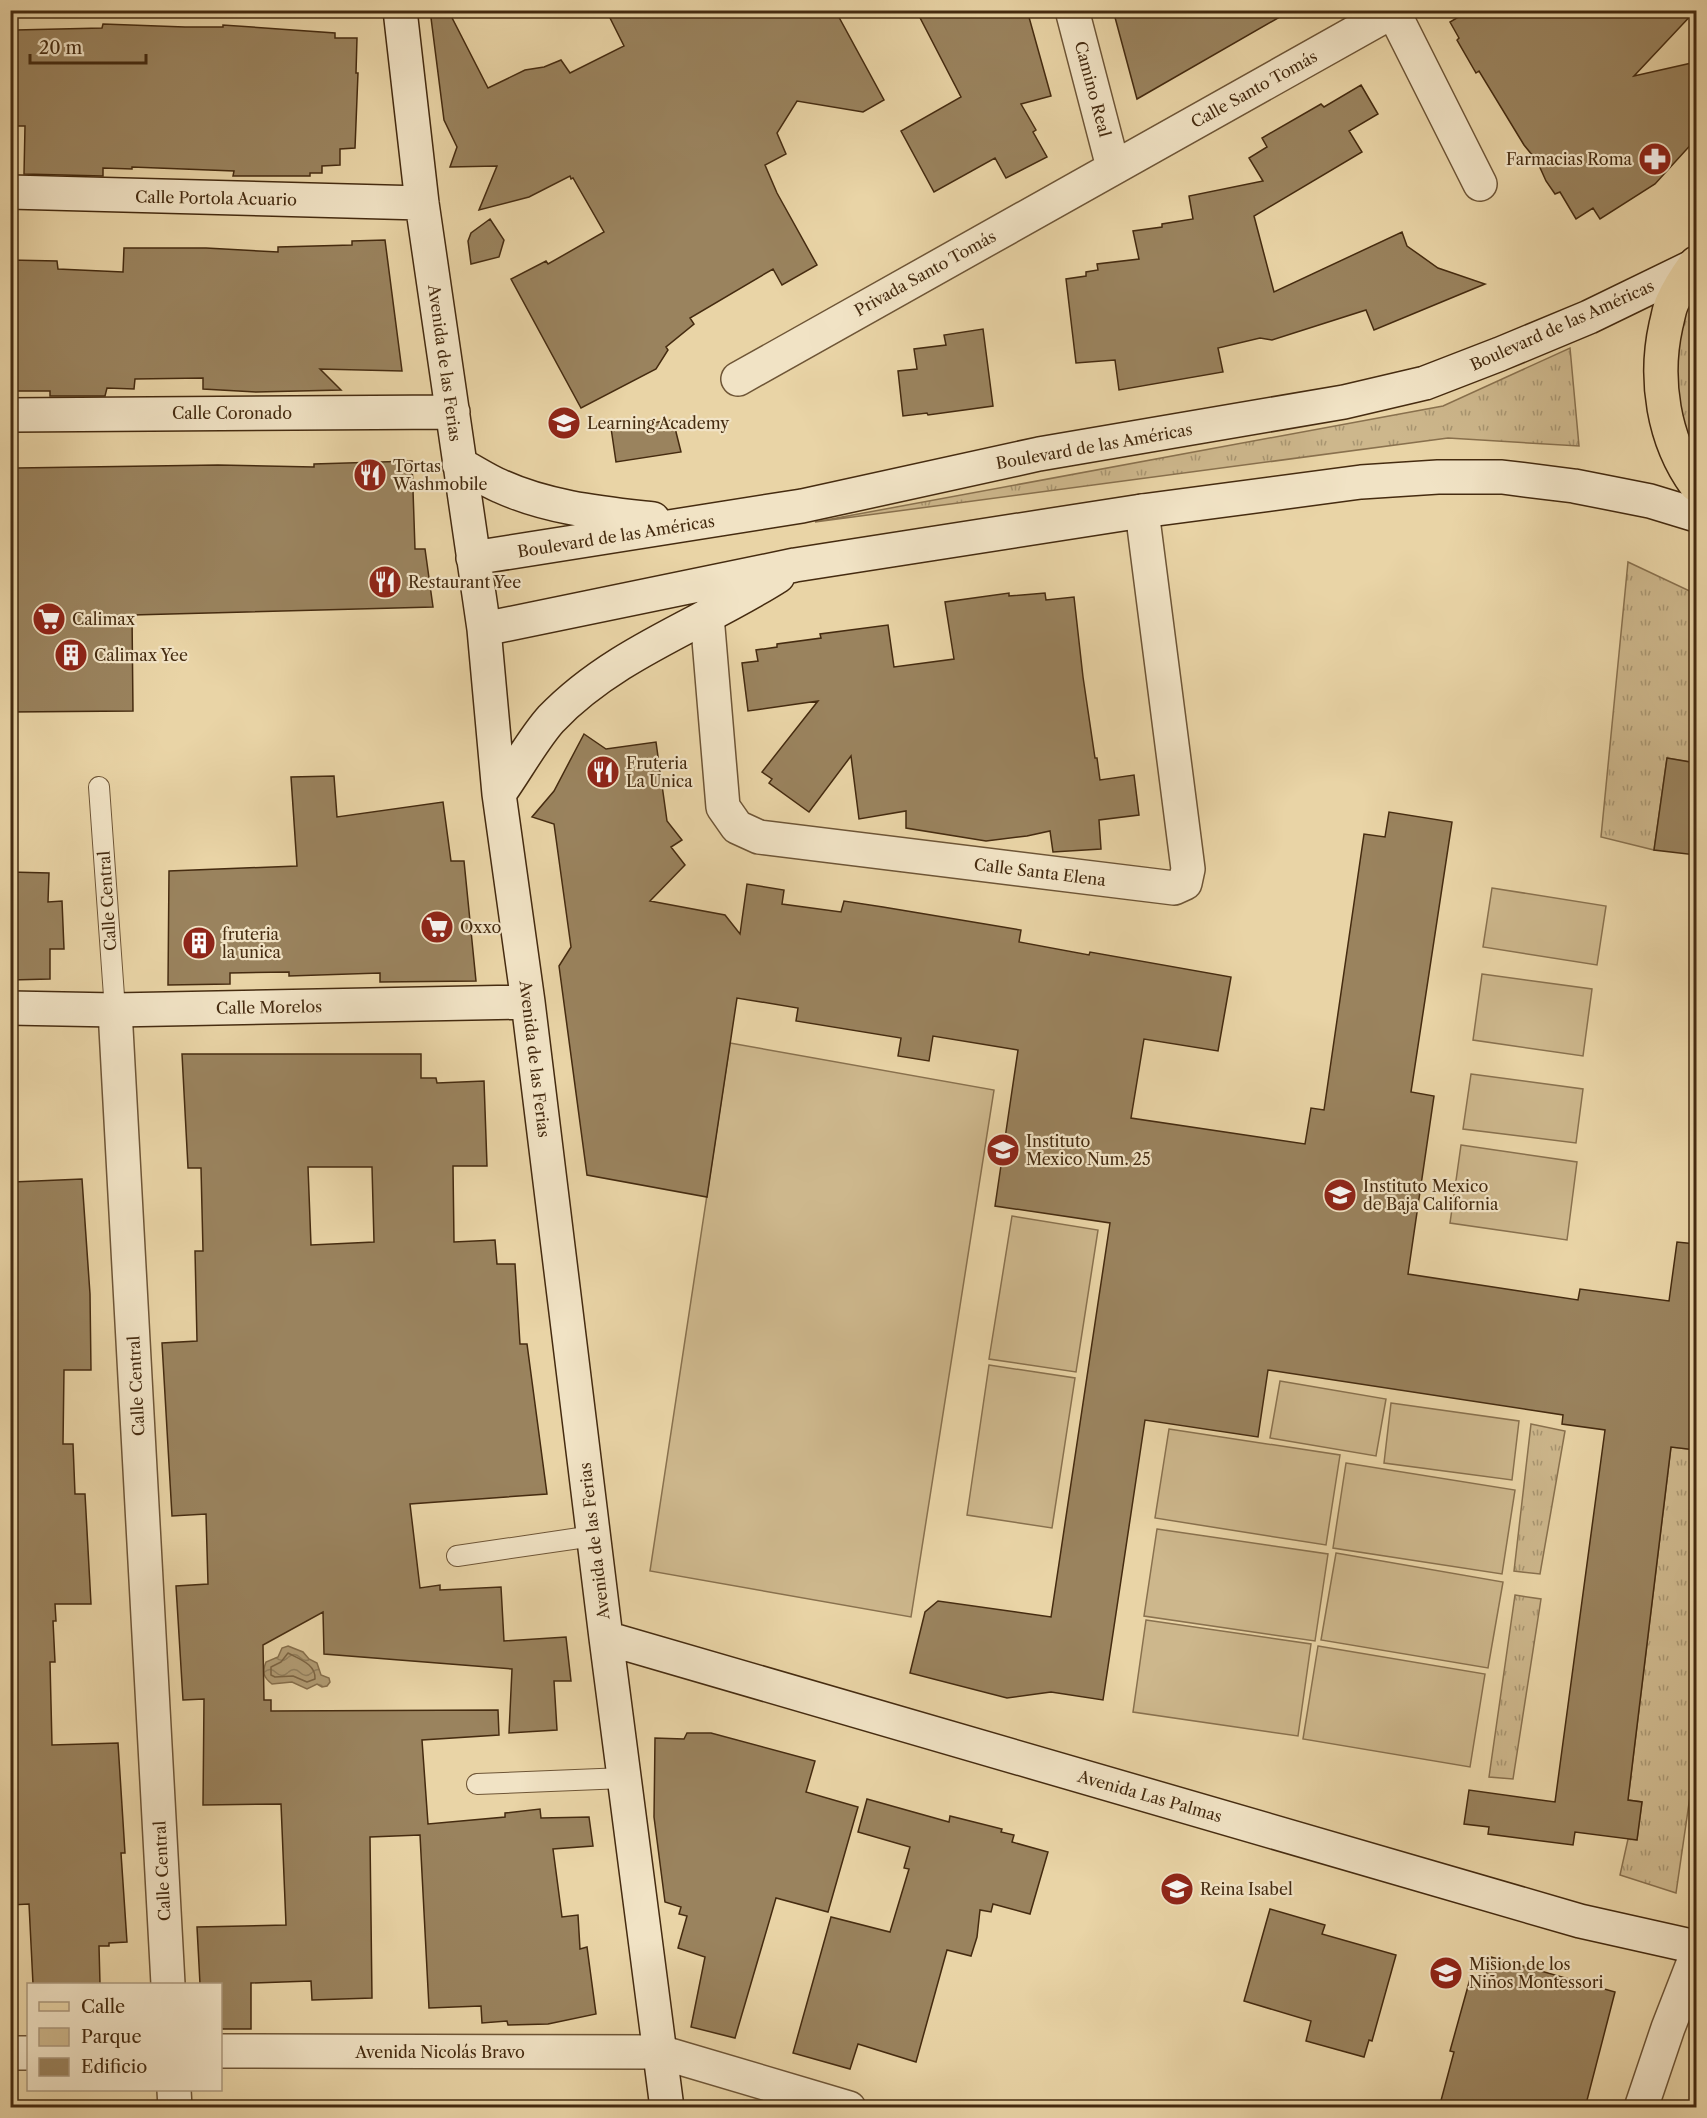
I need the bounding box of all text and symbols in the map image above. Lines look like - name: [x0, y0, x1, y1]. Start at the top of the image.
- scale bar: [30, 27, 146, 65]
- text: 20 m: [39, 37, 83, 59]
- street label: Camino Real: [1071, 39, 1115, 139]
- street label: Calle Santo Tomás: [1187, 46, 1321, 132]
- pharmacy icon: Farmacias Roma: [1637, 141, 1673, 177]
- place label: Farmacias Roma: [1506, 149, 1633, 169]
- street label: Calle Portola Acuario: [135, 187, 297, 209]
- street label: Privada Santo Tomás: [851, 226, 999, 320]
- street label: Boulevard de las Américas: [1467, 275, 1657, 375]
- street label: Avenida de las Ferias: [424, 282, 466, 443]
- street label: Calle Coronado: [172, 403, 292, 423]
- school or university icon: Learning Academy: [546, 405, 582, 441]
- place label: Learning Academy: [587, 413, 730, 433]
- street label: Boulevard de las Américas: [994, 419, 1194, 473]
- place label: Tortas Washmobile: [392, 456, 488, 494]
- restaurant icon: Tortas Washmobile: [352, 457, 388, 493]
- street label: Boulevard de las Américas: [516, 511, 716, 561]
- restaurant icon: Restaurant Yee: [367, 564, 403, 600]
- place label: Restaurant Yee: [408, 572, 521, 592]
- supermarket icon: Calimax: [31, 601, 67, 637]
- place label: Calimax: [72, 609, 136, 629]
- building icon: Calimax Yee: [53, 637, 89, 673]
- place label: Calimax Yee: [94, 645, 188, 665]
- place label: Fruteria La Unica: [626, 753, 693, 791]
- restaurant icon: Fruteria La Unica: [585, 754, 621, 790]
- street label: Calle Central: [94, 850, 120, 952]
- street label: Calle Santa Elena: [973, 854, 1108, 890]
- supermarket icon: Oxxo: [419, 909, 455, 945]
- place label: Oxxo: [460, 917, 501, 937]
- place label: fruteria la unica: [222, 924, 281, 962]
- building icon: fruteria la unica: [181, 925, 217, 961]
- street label: Avenida de las Ferias: [515, 978, 555, 1139]
- street label: Calle Morelos: [216, 996, 322, 1018]
- place label: Instituto Mexico Num. 25: [1026, 1131, 1151, 1169]
- school or university icon: Instituto Mexico Num. 25: [985, 1132, 1021, 1168]
- place label: Instituto Mexico de Baja California: [1363, 1176, 1499, 1214]
- school or university icon: Instituto Mexico de Baja California: [1322, 1177, 1358, 1213]
- street label: Calle Central: [123, 1335, 149, 1437]
- street label: Avenida de las Ferias: [574, 1461, 614, 1622]
- street label: Avenida Las Palmas: [1075, 1766, 1224, 1826]
- street label: Calle Central: [149, 1820, 175, 1922]
- school or university icon: Reina Isabel: [1159, 1871, 1195, 1907]
- place label: Reina Isabel: [1200, 1879, 1293, 1899]
- place label: Mision de los Niños Montessori: [1469, 1954, 1604, 1992]
- school or university icon: Mision de los Niños Montessori: [1428, 1955, 1464, 1991]
- legend: [27, 1983, 222, 2091]
- text: Calle: [81, 1996, 125, 2018]
- text: Parque: [81, 2026, 142, 2048]
- street label: Avenida Nicolás Bravo: [354, 2042, 525, 2062]
- text: Edificio: [81, 2056, 147, 2078]

